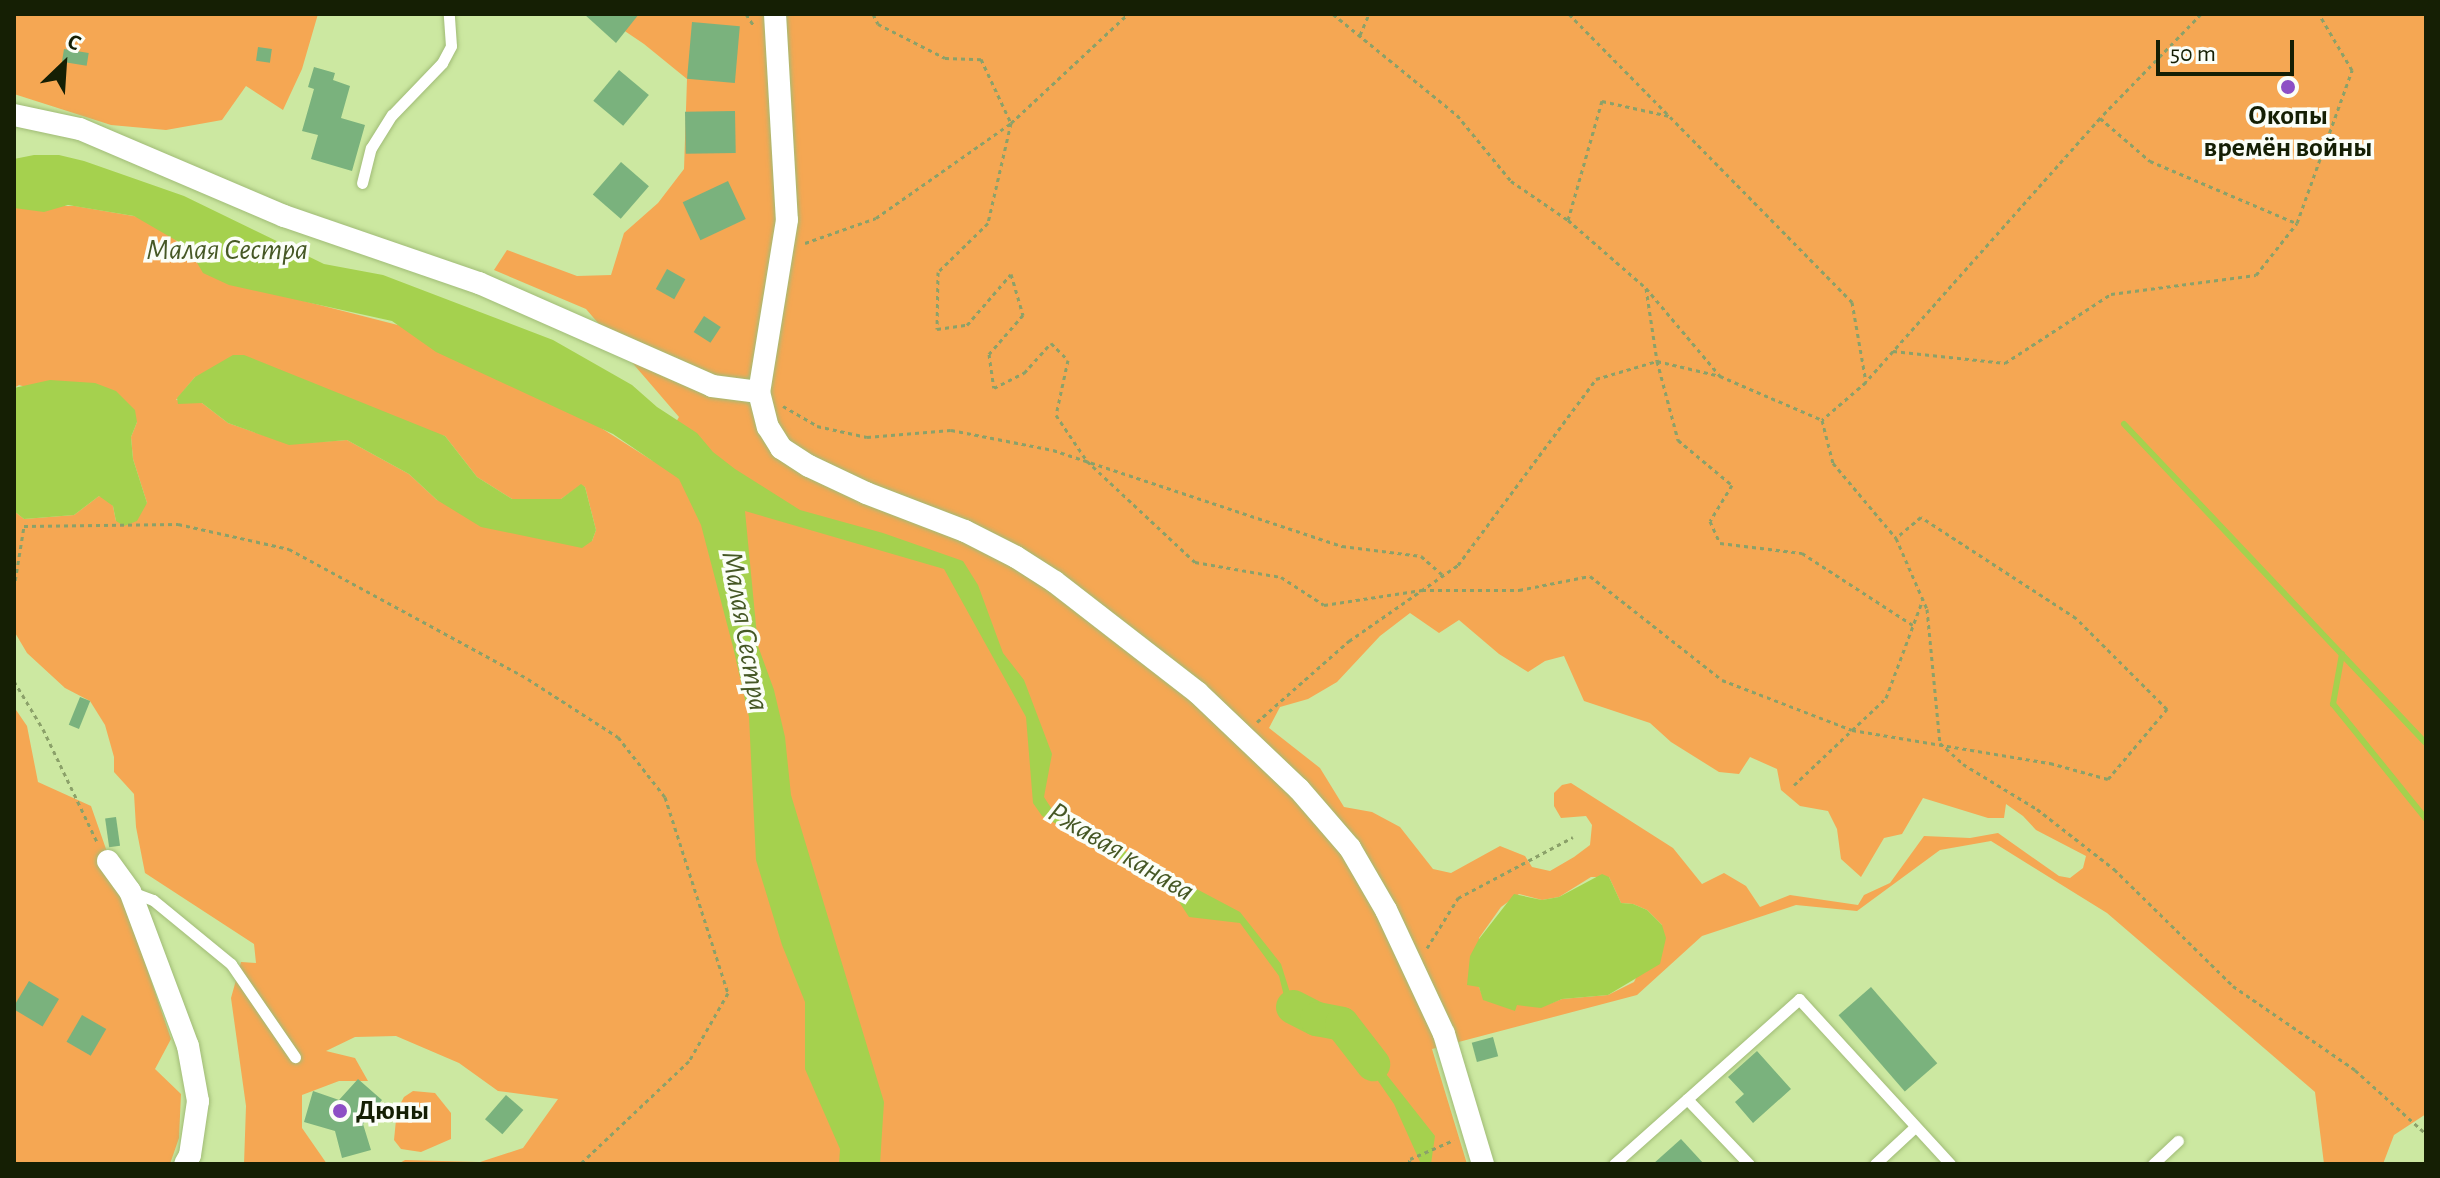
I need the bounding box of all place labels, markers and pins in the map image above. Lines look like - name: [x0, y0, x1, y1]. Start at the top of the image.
- marker: Окопы времён войны: [2279, 78, 2297, 96]
- place label: Окопы времён войны: [2204, 99, 2372, 165]
- place label: Дюны: [356, 1094, 429, 1128]
- marker: Дюны: [331, 1102, 349, 1120]

